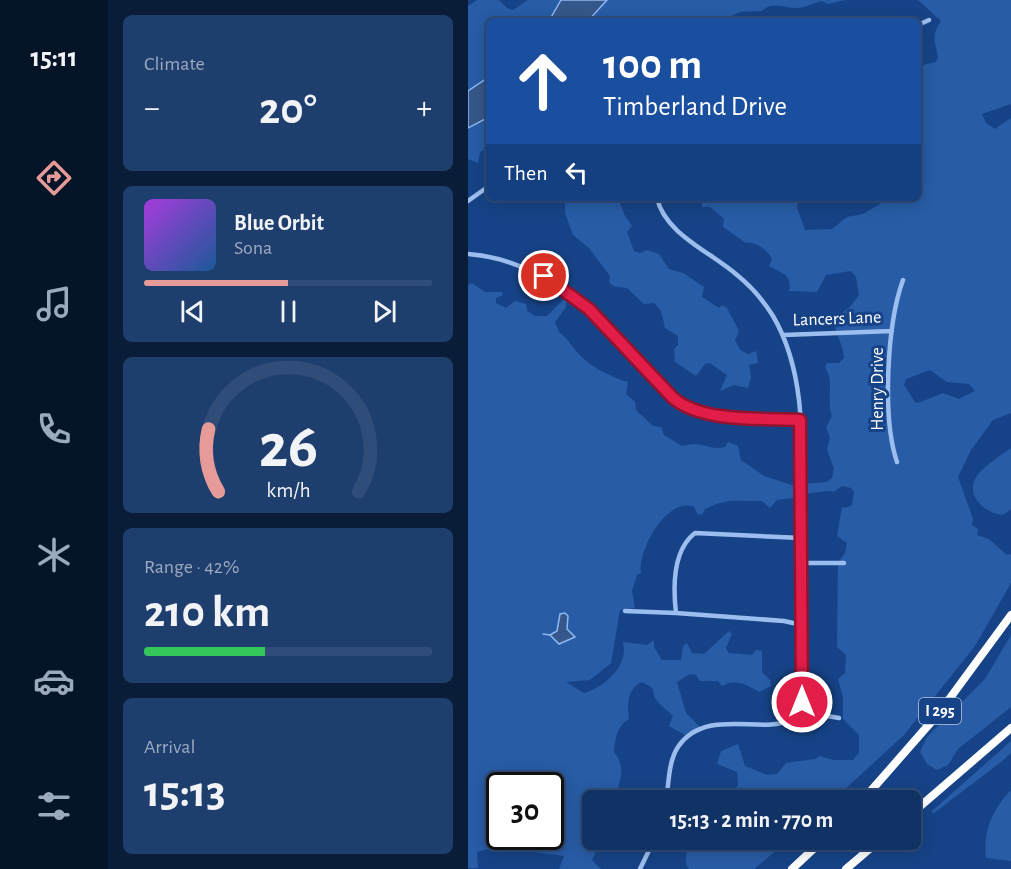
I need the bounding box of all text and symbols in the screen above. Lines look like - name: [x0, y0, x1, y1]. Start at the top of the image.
- icon: ahead: [504, 42, 582, 120]
- text: 15:11: [30, 44, 78, 71]
- text: 100 m: [603, 44, 702, 86]
- text: Climate: [144, 54, 205, 74]
- text: 20°: [259, 87, 317, 132]
- text: −: [144, 92, 160, 125]
- text: +: [416, 92, 432, 125]
- text: Timberland Drive: [603, 93, 787, 120]
- icon: left: [560, 156, 593, 189]
- icon: directions: [33, 157, 75, 199]
- text: Then: [504, 162, 548, 184]
- text: Blue Orbit: [234, 212, 324, 234]
- text: Sona: [234, 238, 272, 258]
- pin: [518, 250, 569, 301]
- icon: arrive: [527, 259, 560, 292]
- icon: music: [33, 283, 75, 325]
- icon: previous: [176, 295, 209, 328]
- icon: pause: [272, 295, 305, 328]
- icon: next: [368, 295, 401, 328]
- street label: Lancers Lane: [792, 308, 882, 330]
- street label: Henry Drive: [869, 347, 887, 431]
- icon: phone: [33, 408, 75, 450]
- text: 26: [258, 416, 318, 478]
- text: km/h: [266, 480, 310, 501]
- icon: climate: [33, 534, 75, 576]
- text: Range · 42%: [144, 557, 239, 577]
- text: 210 km: [144, 590, 270, 635]
- icon: car: [33, 660, 75, 702]
- position arrow: [770, 670, 834, 734]
- road number: I 295: [919, 698, 961, 724]
- text: Arrival: [144, 737, 195, 757]
- text: 15:13: [144, 770, 226, 815]
- speed limit sign: 30: [486, 772, 564, 850]
- icon: filters: [33, 785, 75, 827]
- text: 15:13 · 2 min · 770 m: [670, 809, 833, 831]

